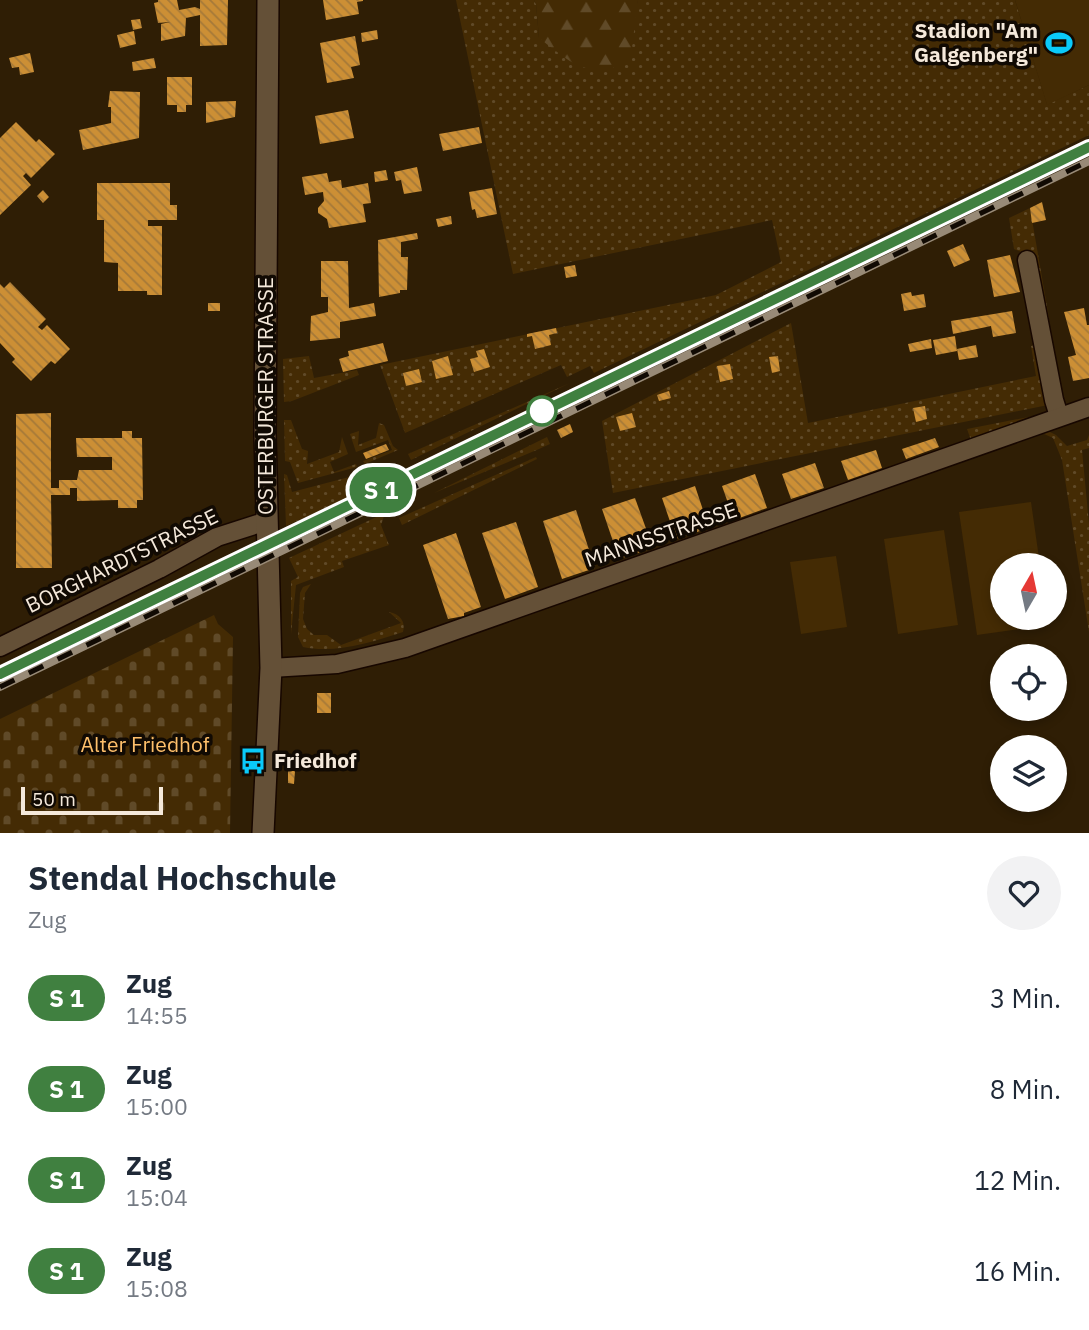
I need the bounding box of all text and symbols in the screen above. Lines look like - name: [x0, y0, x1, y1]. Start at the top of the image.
- place label: Stadion "Am Galgenberg": [914, 16, 1038, 68]
- sports icon: Stadion "Am Galgenberg": [1044, 28, 1074, 58]
- street label: OSTERBURGER STRASSE: [251, 277, 279, 515]
- unlabelled marker: [527, 396, 557, 426]
- line badge: S 1: [341, 467, 421, 513]
- text: S 1: [363, 474, 399, 506]
- street label: MANNSSTRASSE: [581, 495, 741, 573]
- street label: BORGHARDTSTRASSE: [21, 501, 222, 619]
- north arrow: [990, 553, 1068, 630]
- map controls: [990, 553, 1067, 812]
- button: locate: [990, 644, 1067, 721]
- park label: Alter Friedhof: [81, 730, 210, 758]
- button: layers: [990, 735, 1067, 812]
- bus stop icon: Friedhof: [238, 746, 268, 776]
- place label: Friedhof: [274, 746, 357, 774]
- scale bar: [21, 784, 163, 816]
- text: 50 m: [32, 787, 76, 811]
- text: Stendal Hochschule: [28, 856, 337, 899]
- button: heart: [987, 856, 1061, 930]
- text: Zug: [28, 904, 66, 934]
- text: Zug: [126, 966, 172, 1000]
- text: 3 Min.: [990, 981, 1061, 1015]
- text: S 1: [49, 982, 84, 1014]
- text: 14:55: [126, 1000, 188, 1030]
- text: Zug: [126, 1057, 172, 1091]
- text: 8 Min.: [990, 1072, 1061, 1106]
- text: S 1: [49, 1073, 84, 1105]
- text: 15:00: [126, 1091, 188, 1121]
- text: Zug: [126, 1148, 172, 1182]
- text: 12 Min.: [974, 1163, 1061, 1197]
- text: S 1: [49, 1164, 84, 1196]
- text: 15:04: [126, 1182, 188, 1212]
- text: Zug: [126, 1239, 172, 1273]
- text: 16 Min.: [974, 1254, 1061, 1288]
- text: S 1: [49, 1255, 84, 1287]
- text: 15:08: [126, 1273, 188, 1303]

